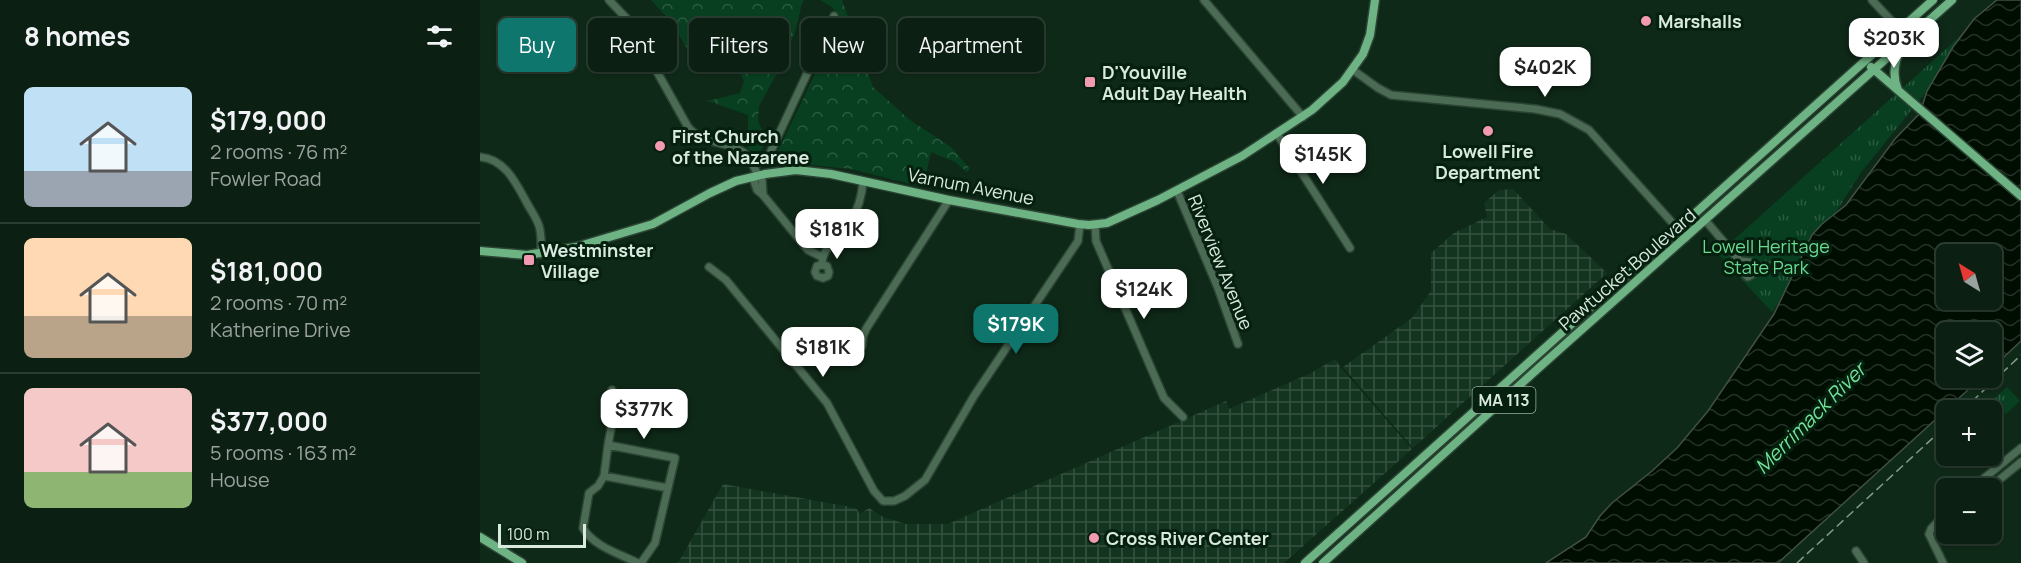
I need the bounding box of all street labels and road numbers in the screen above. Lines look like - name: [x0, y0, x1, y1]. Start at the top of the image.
- street label: Varnum Avenue: [906, 162, 1036, 210]
- street label: Riverview Avenue: [1183, 191, 1259, 333]
- street label: Pawtucket Boulevard: [1553, 203, 1701, 335]
- road number: MA 113: [1472, 387, 1536, 413]

